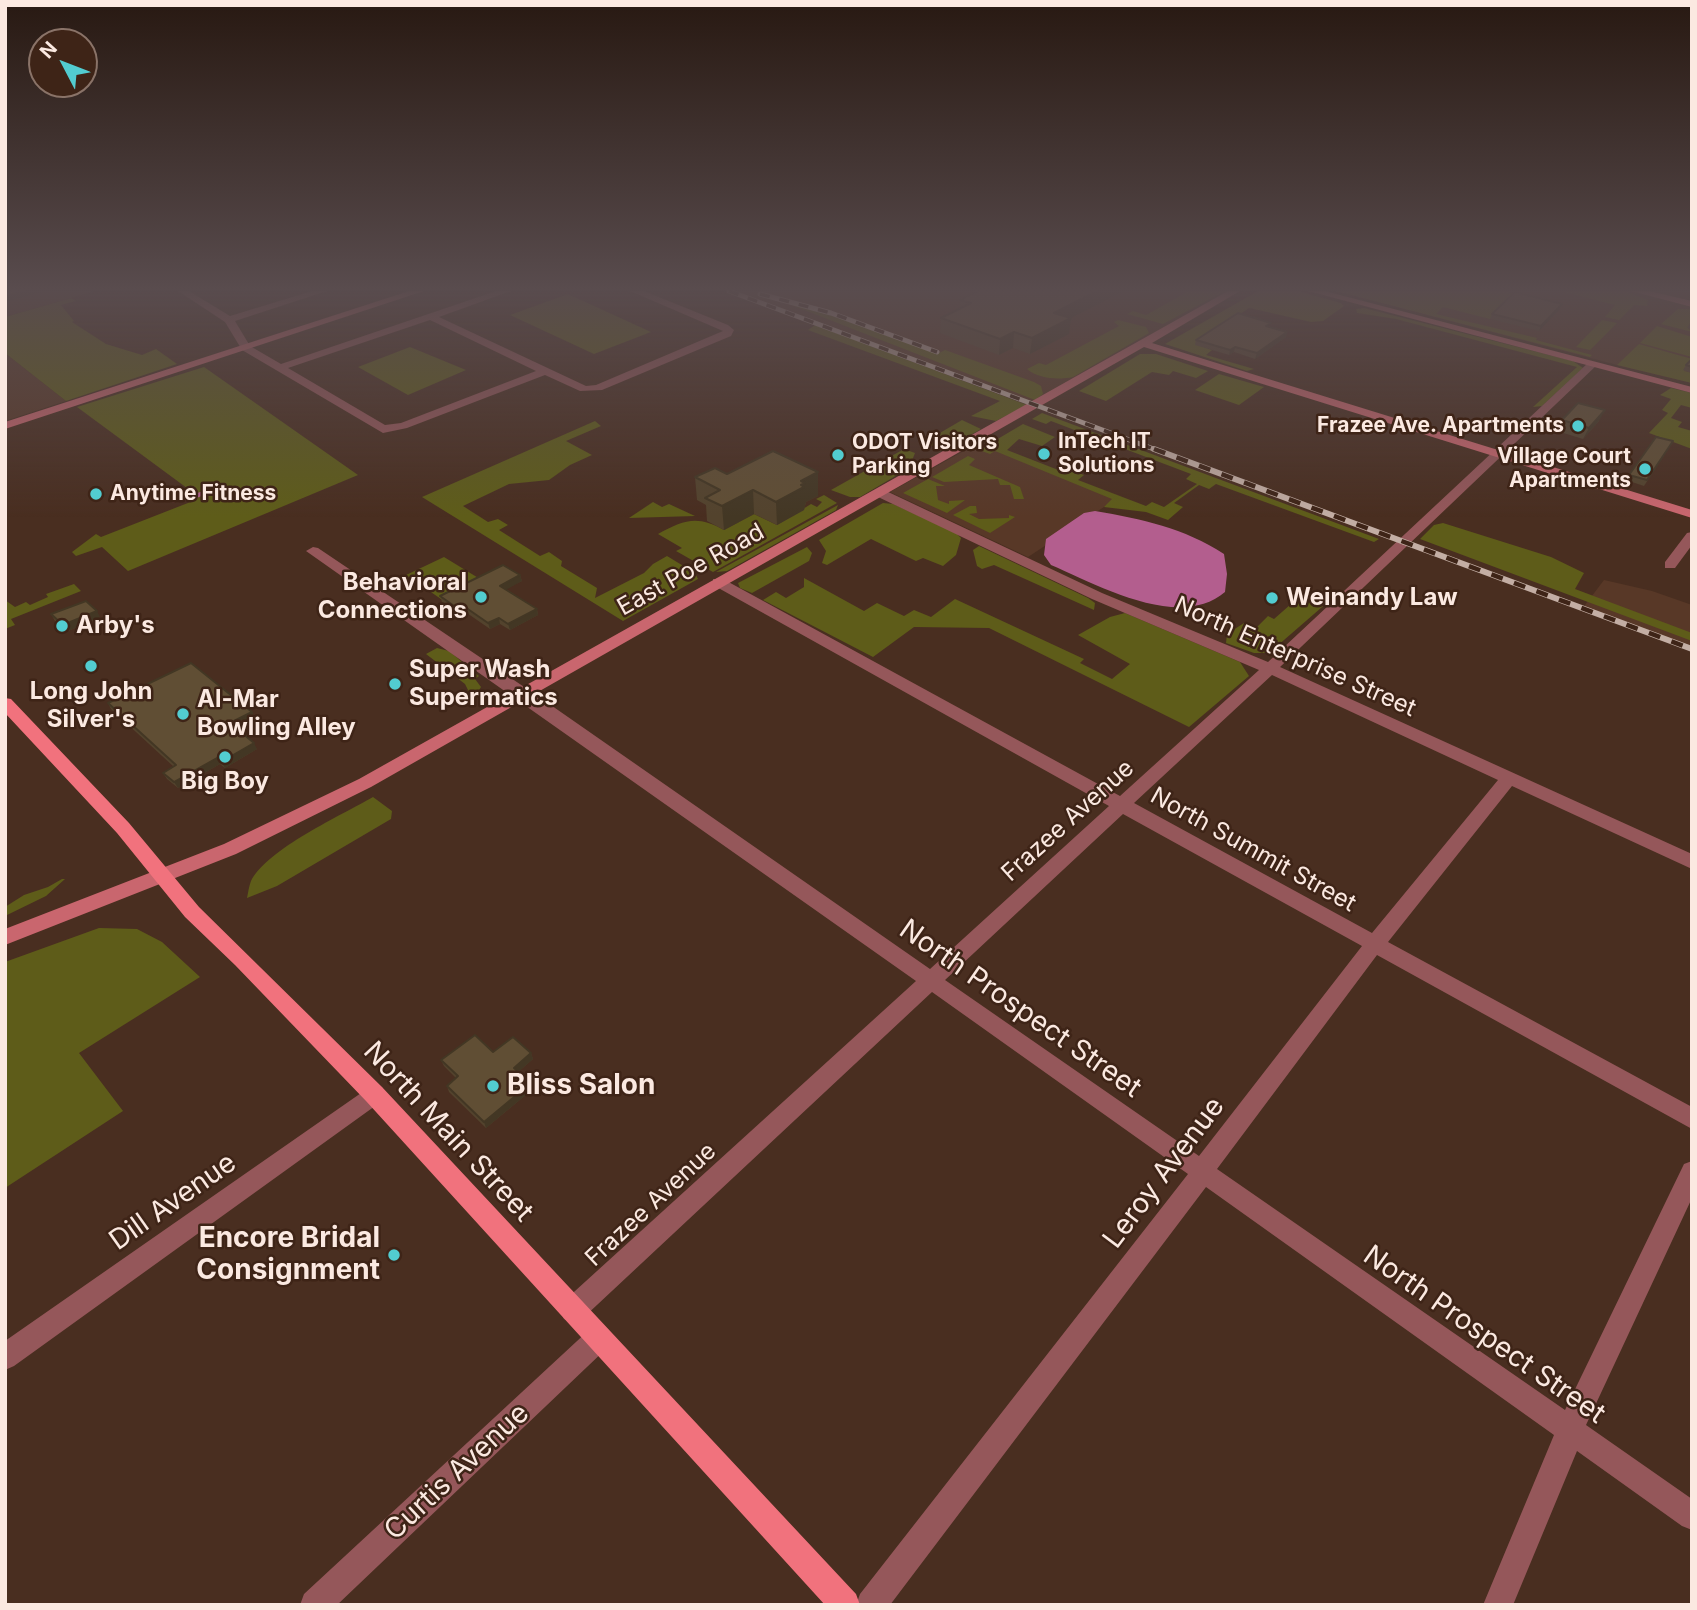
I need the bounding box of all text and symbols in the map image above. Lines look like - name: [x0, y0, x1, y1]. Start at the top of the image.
- north arrow: [28, 28, 98, 98]
- text: N: [35, 37, 62, 63]
- place label: Frazee Ave. Apartments: [1317, 413, 1564, 439]
- marker: Frazee Ave. Apartments: [1570, 418, 1586, 434]
- place label: InTech IT Solutions: [1058, 429, 1154, 479]
- place label: ODOT Visitors Parking: [852, 430, 997, 480]
- place label: Village Court Apartments: [1497, 444, 1631, 494]
- marker: InTech IT Solutions: [1036, 446, 1052, 462]
- marker: ODOT Visitors Parking: [830, 447, 846, 463]
- marker: Village Court Apartments: [1637, 461, 1653, 477]
- place label: Anytime Fitness: [110, 481, 276, 507]
- marker: Anytime Fitness: [88, 486, 104, 502]
- street label: East Poe Road: [613, 518, 769, 622]
- place label: Behavioral Connections: [318, 569, 467, 625]
- place label: Weinandy Law: [1286, 584, 1458, 612]
- marker: Behavioral Connections: [473, 589, 489, 605]
- marker: Weinandy Law: [1264, 590, 1280, 606]
- street label: North Enterprise Street: [1170, 591, 1420, 723]
- place label: Arby's: [76, 612, 155, 640]
- marker: Arby's: [54, 618, 70, 634]
- place label: Super Wash Supermatics: [409, 656, 558, 712]
- marker: Long John Silver's: [83, 658, 99, 674]
- marker: Super Wash Supermatics: [387, 676, 403, 692]
- place label: Long John Silver's: [30, 678, 152, 734]
- place label: Al-Mar Bowling Alley: [197, 686, 356, 742]
- marker: Al-Mar Bowling Alley: [175, 706, 191, 722]
- marker: Big Boy: [217, 749, 233, 765]
- street label: Frazee Avenue: [996, 754, 1140, 888]
- place label: Big Boy: [181, 768, 269, 796]
- street label: North Summit Street: [1145, 782, 1361, 918]
- street label: North Prospect Street: [893, 913, 1147, 1105]
- street label: North Main Street: [356, 1035, 540, 1229]
- place label: Bliss Salon: [507, 1069, 655, 1103]
- marker: Bliss Salon: [485, 1078, 501, 1094]
- street label: Leroy Avenue: [1096, 1091, 1232, 1255]
- street label: Frazee Avenue: [580, 1137, 722, 1273]
- street label: Dill Avenue: [103, 1146, 243, 1258]
- place label: Encore Bridal Consignment: [196, 1222, 380, 1288]
- street label: North Prospect Street: [1357, 1239, 1611, 1431]
- marker: Encore Bridal Consignment: [386, 1247, 402, 1263]
- street label: Curtis Avenue: [378, 1397, 536, 1547]

